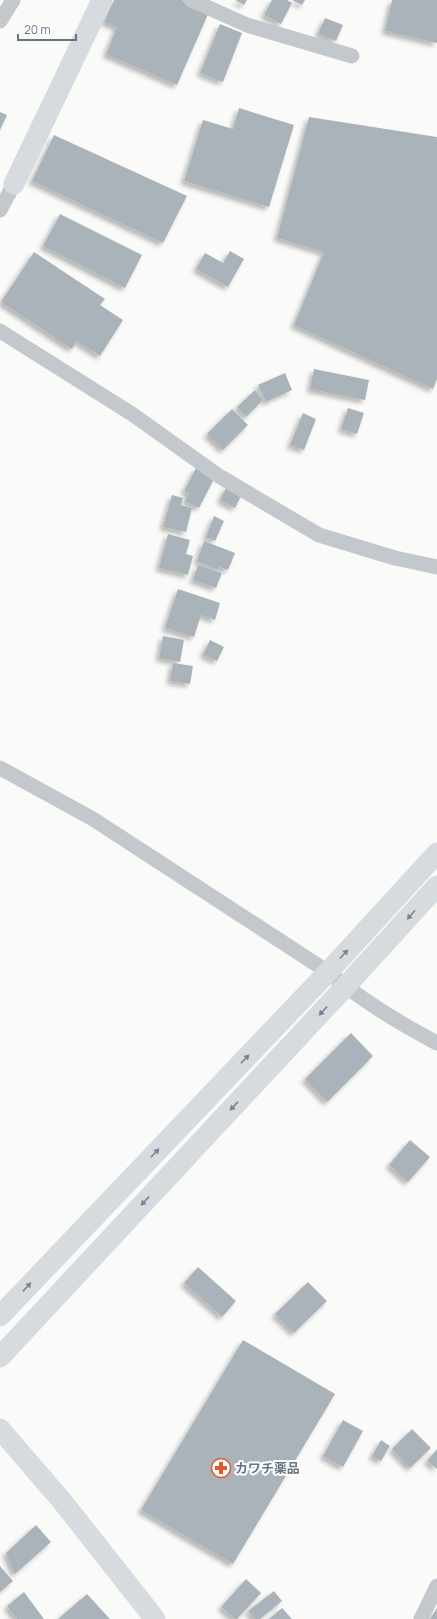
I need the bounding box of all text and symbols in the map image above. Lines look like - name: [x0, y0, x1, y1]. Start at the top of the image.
- scale bar: [18, 16, 76, 42]
- text: 20 m: [24, 21, 51, 38]
- one-way arrow: [406, 910, 415, 920]
- one-way arrow: [339, 949, 349, 959]
- one-way arrow: [318, 1006, 328, 1016]
- one-way arrow: [240, 1054, 250, 1064]
- one-way arrow: [230, 1101, 239, 1110]
- one-way arrow: [150, 1148, 160, 1158]
- one-way arrow: [141, 1195, 150, 1206]
- one-way arrow: [22, 1282, 31, 1292]
- pharmacy icon: カワチ薬品: [210, 1457, 232, 1479]
- place label: カワチ薬品: [235, 1459, 300, 1477]

